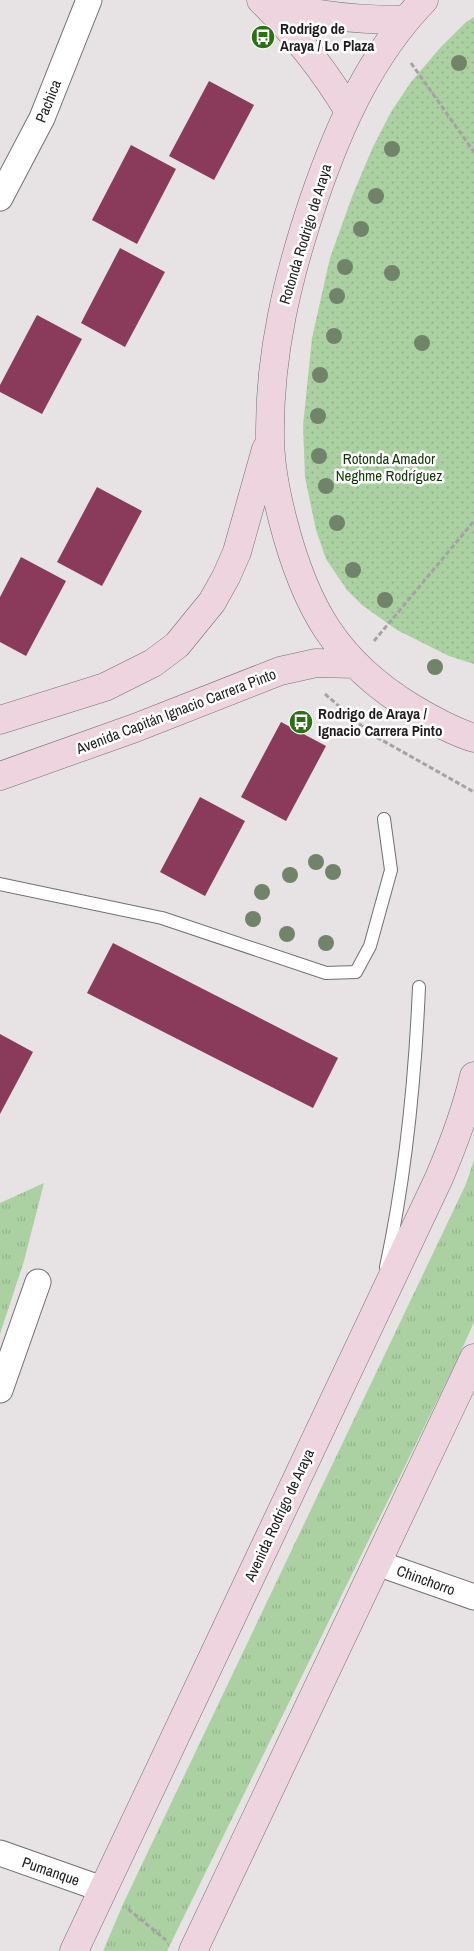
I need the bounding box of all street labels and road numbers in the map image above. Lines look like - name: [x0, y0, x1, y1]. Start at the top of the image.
- street label: Pachica: [30, 76, 66, 126]
- street label: Rotonda Rodrigo de Araya: [274, 161, 336, 307]
- street label: Avenida Capitán Ignacio Carrera Pinto: [72, 663, 279, 759]
- street label: Avenida Rodrigo de Araya: [239, 1445, 319, 1586]
- street label: Chinchorro: [394, 1560, 458, 1600]
- street label: Pumanque: [19, 1851, 83, 1891]

